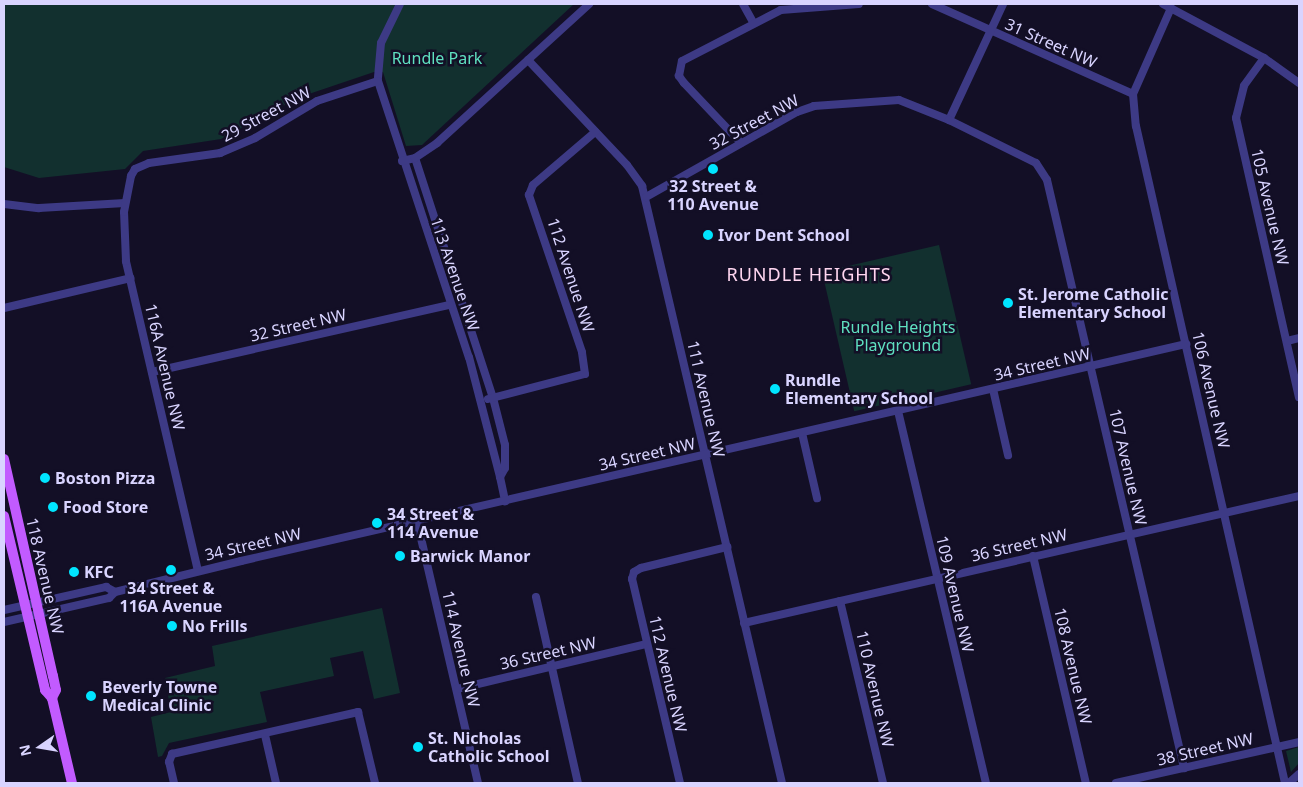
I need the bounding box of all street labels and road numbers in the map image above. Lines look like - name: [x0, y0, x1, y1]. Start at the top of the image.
- street label: 31 Street NW: [1002, 14, 1100, 72]
- street label: 29 Street NW: [218, 82, 314, 146]
- street label: 32 Street NW: [706, 90, 802, 154]
- street label: 105 Avenue NW: [1247, 147, 1293, 267]
- street label: 113 Avenue NW: [427, 215, 483, 333]
- street label: 112 Avenue NW: [543, 215, 599, 335]
- street label: 116A Avenue NW: [141, 302, 189, 432]
- street label: 32 Street NW: [248, 305, 348, 345]
- street label: 106 Avenue NW: [1188, 330, 1234, 450]
- street label: 111 Avenue NW: [683, 339, 729, 459]
- street label: 34 Street NW: [992, 344, 1092, 384]
- street label: 107 Avenue NW: [1105, 407, 1151, 527]
- street label: 34 Street NW: [597, 434, 697, 474]
- street label: 118 Avenue NW: [22, 516, 68, 636]
- street label: 34 Street NW: [203, 524, 303, 564]
- street label: 36 Street NW: [969, 525, 1069, 565]
- street label: 109 Avenue NW: [932, 534, 978, 654]
- street label: 114 Avenue NW: [438, 589, 484, 709]
- street label: 108 Avenue NW: [1050, 606, 1096, 726]
- street label: 112 Avenue NW: [645, 614, 691, 734]
- street label: 110 Avenue NW: [852, 629, 898, 749]
- street label: 36 Street NW: [498, 633, 598, 673]
- street label: 38 Street NW: [1155, 729, 1255, 769]

